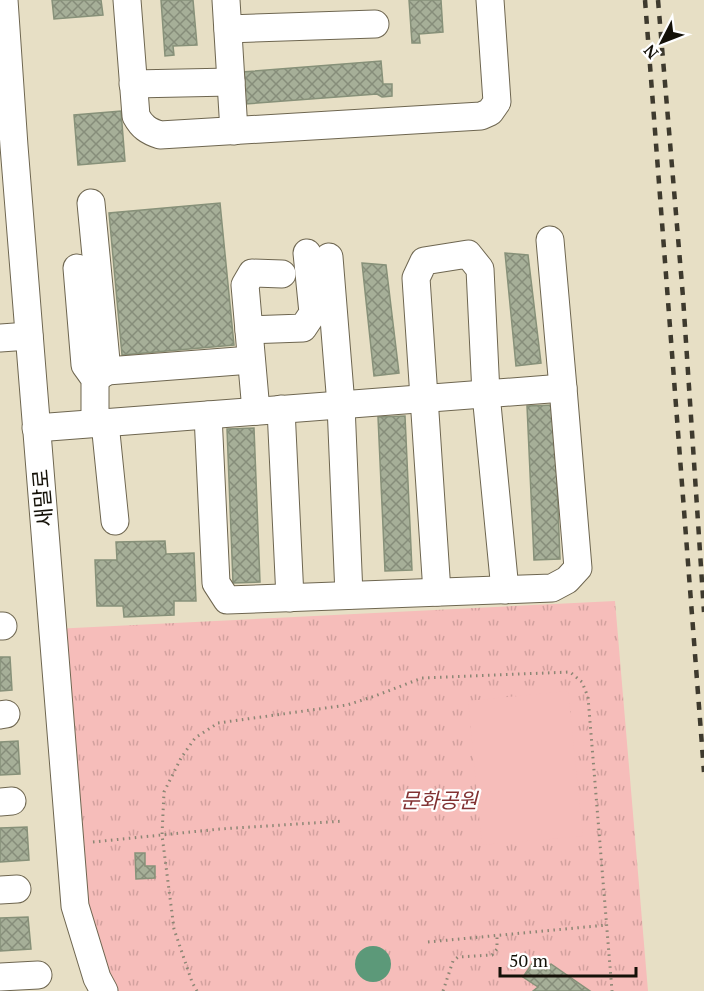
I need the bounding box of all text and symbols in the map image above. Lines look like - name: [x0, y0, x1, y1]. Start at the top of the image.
- north arrow: [632, 12, 692, 72]
- text: N: [639, 40, 663, 64]
- street label: 새말로: [26, 468, 58, 528]
- park label: 문화공원: [400, 786, 479, 814]
- scale bar: [500, 940, 636, 978]
- text: 50 m: [509, 948, 549, 972]

